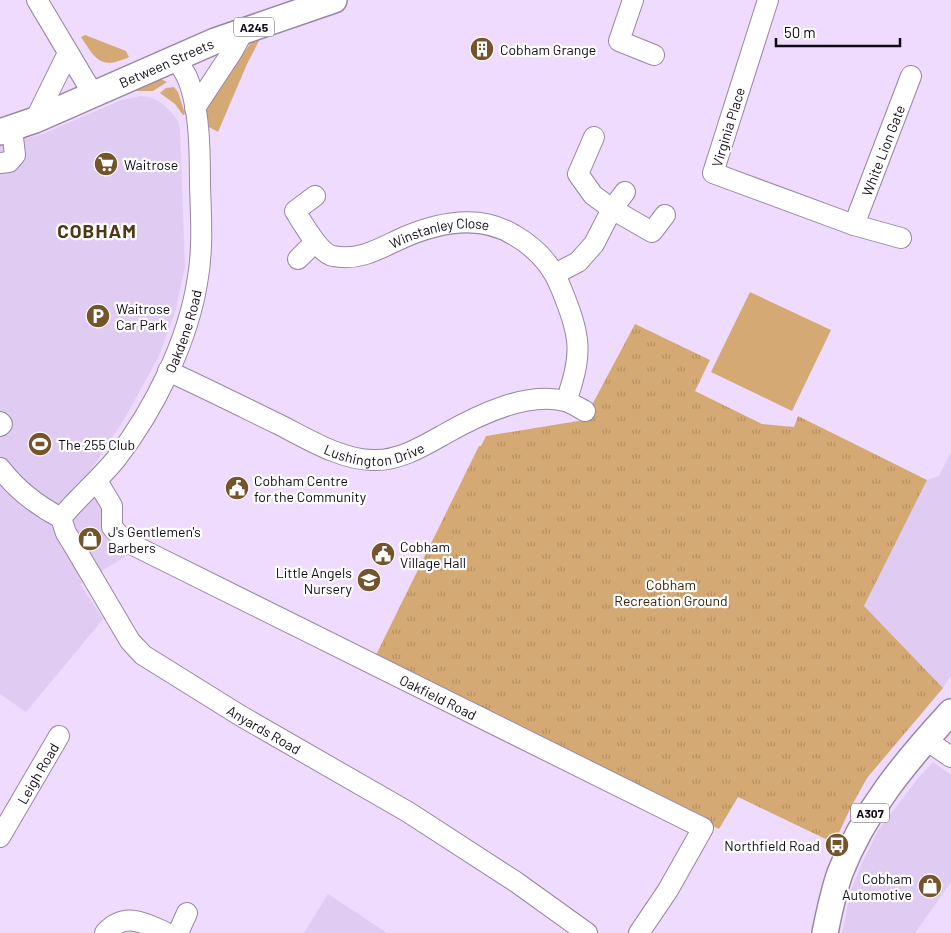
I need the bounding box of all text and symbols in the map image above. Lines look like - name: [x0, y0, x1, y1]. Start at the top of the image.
- scale bar: [776, 15, 900, 47]
- road number: A245: [234, 18, 274, 36]
- text: 50 m: [784, 23, 816, 41]
- street label: Between Streets: [116, 34, 216, 91]
- building icon: Cobham Grange: [469, 36, 495, 62]
- place label: Cobham Grange: [500, 41, 596, 58]
- street label: Virginia Place: [708, 85, 748, 169]
- street label: White Lion Gate: [857, 102, 908, 198]
- supermarket icon: Waitrose: [93, 151, 119, 177]
- place label: Waitrose: [124, 156, 178, 173]
- street label: Winstanley Close: [386, 214, 491, 252]
- district label: COBHAM: [57, 219, 137, 242]
- street label: Oakdene Road: [161, 288, 204, 375]
- place label: Waitrose Car Park: [116, 300, 170, 333]
- parking icon: Waitrose Car Park: [85, 303, 111, 329]
- sports icon: The 255 Club: [27, 431, 53, 457]
- place label: The 255 Club: [58, 436, 135, 453]
- street label: Lushington Drive: [322, 438, 427, 469]
- place label: Cobham Centre for the Community: [254, 472, 367, 505]
- public building icon: Cobham Centre for the Community: [224, 475, 250, 501]
- place label: J's Gentlemen's Barbers: [108, 523, 201, 556]
- shop icon: J's Gentlemen's Barbers: [77, 526, 103, 552]
- place label: Cobham Village Hall: [400, 538, 466, 571]
- public building icon: Cobham Village Hall: [370, 541, 396, 567]
- place label: Little Angels Nursery: [276, 564, 353, 597]
- school or university icon: Little Angels Nursery: [356, 567, 382, 593]
- park label: Cobham Recreation Ground: [614, 576, 728, 609]
- street label: Oakfield Road: [397, 670, 480, 723]
- street label: Anyards Road: [224, 701, 304, 757]
- street label: Leigh Road: [13, 740, 62, 807]
- road number: A307: [851, 804, 889, 822]
- bus stop icon: Northfield Road: [824, 832, 850, 858]
- place label: Northfield Road: [724, 837, 820, 854]
- place label: Cobham Automotive: [842, 870, 912, 903]
- shop icon: Cobham Automotive: [917, 873, 943, 899]

